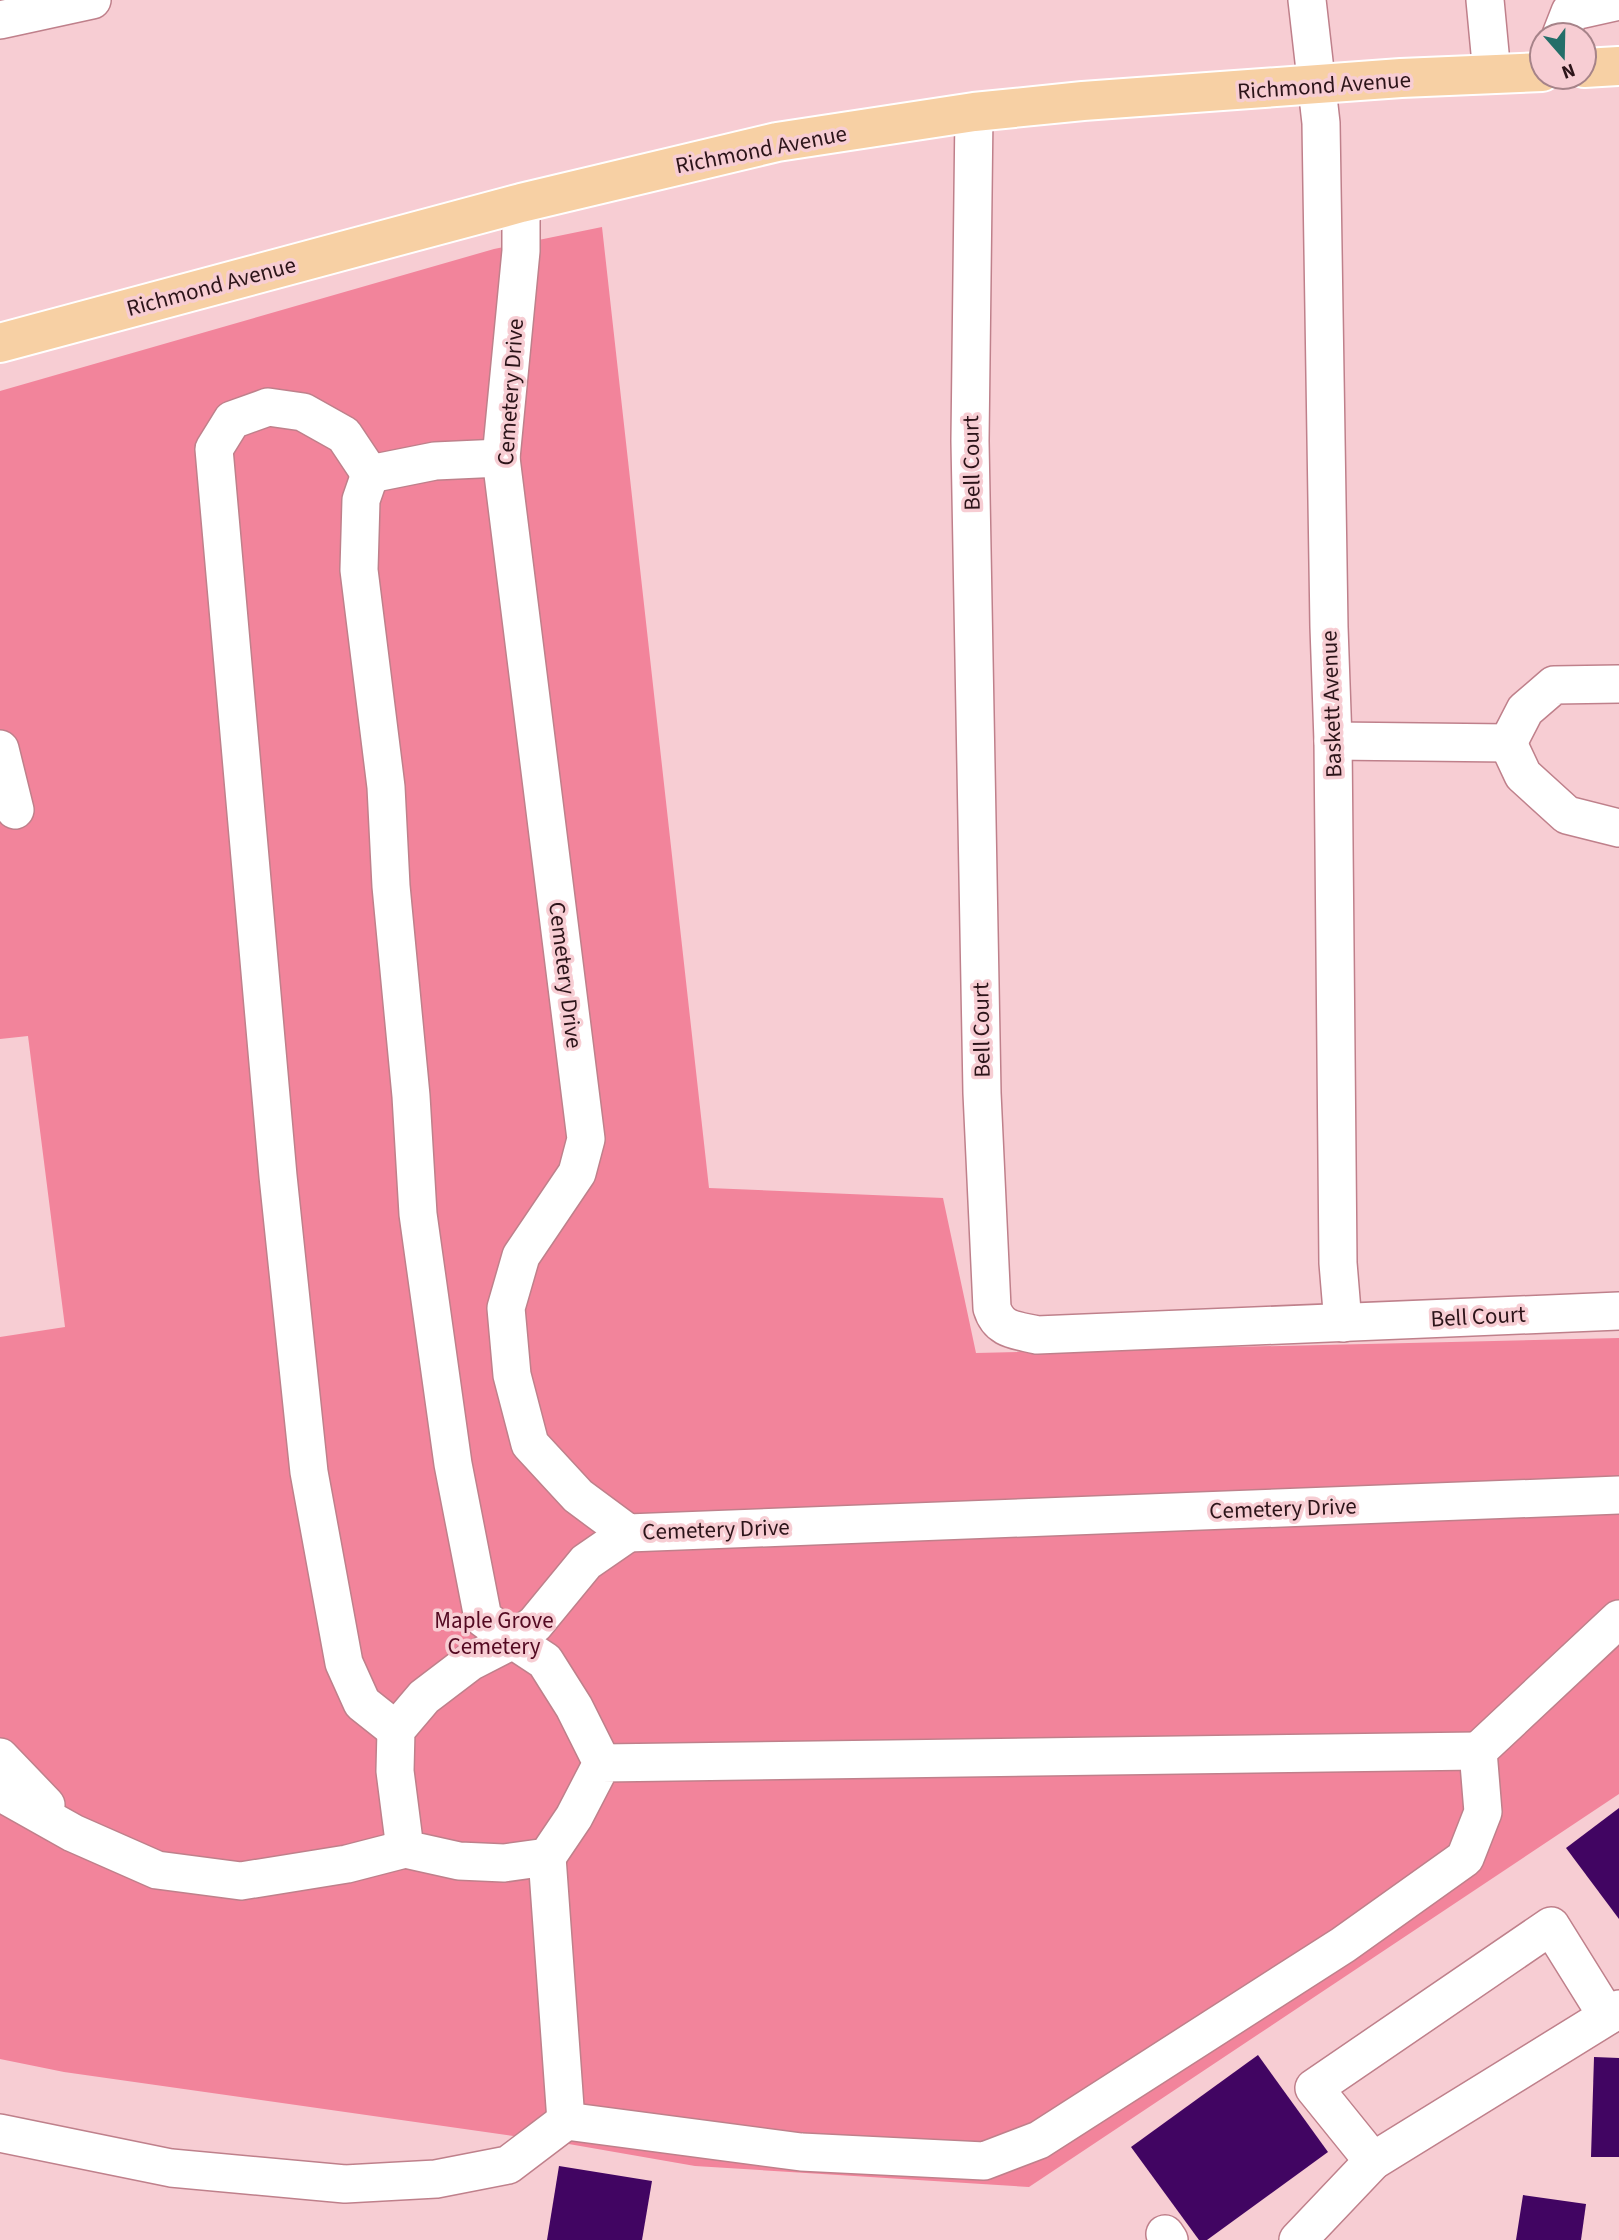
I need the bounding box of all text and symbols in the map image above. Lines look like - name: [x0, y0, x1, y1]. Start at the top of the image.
- north arrow: [1528, 21, 1598, 91]
- text: N: [1558, 56, 1579, 85]
- street label: Richmond Avenue: [1236, 63, 1412, 108]
- street label: Richmond Avenue: [672, 117, 850, 182]
- street label: Richmond Avenue: [123, 248, 299, 325]
- street label: Cemetery Drive: [489, 317, 532, 467]
- street label: Bell Court: [954, 415, 989, 511]
- street label: Baskett Avenue: [1312, 630, 1351, 778]
- street label: Cemetery Drive: [540, 900, 591, 1050]
- street label: Bell Court: [964, 982, 999, 1078]
- street label: Bell Court: [1430, 1298, 1527, 1335]
- street label: Cemetery Drive: [1209, 1489, 1357, 1528]
- street label: Cemetery Drive: [642, 1510, 790, 1549]
- park label: Maple Grove Cemetery: [434, 1604, 554, 1663]

